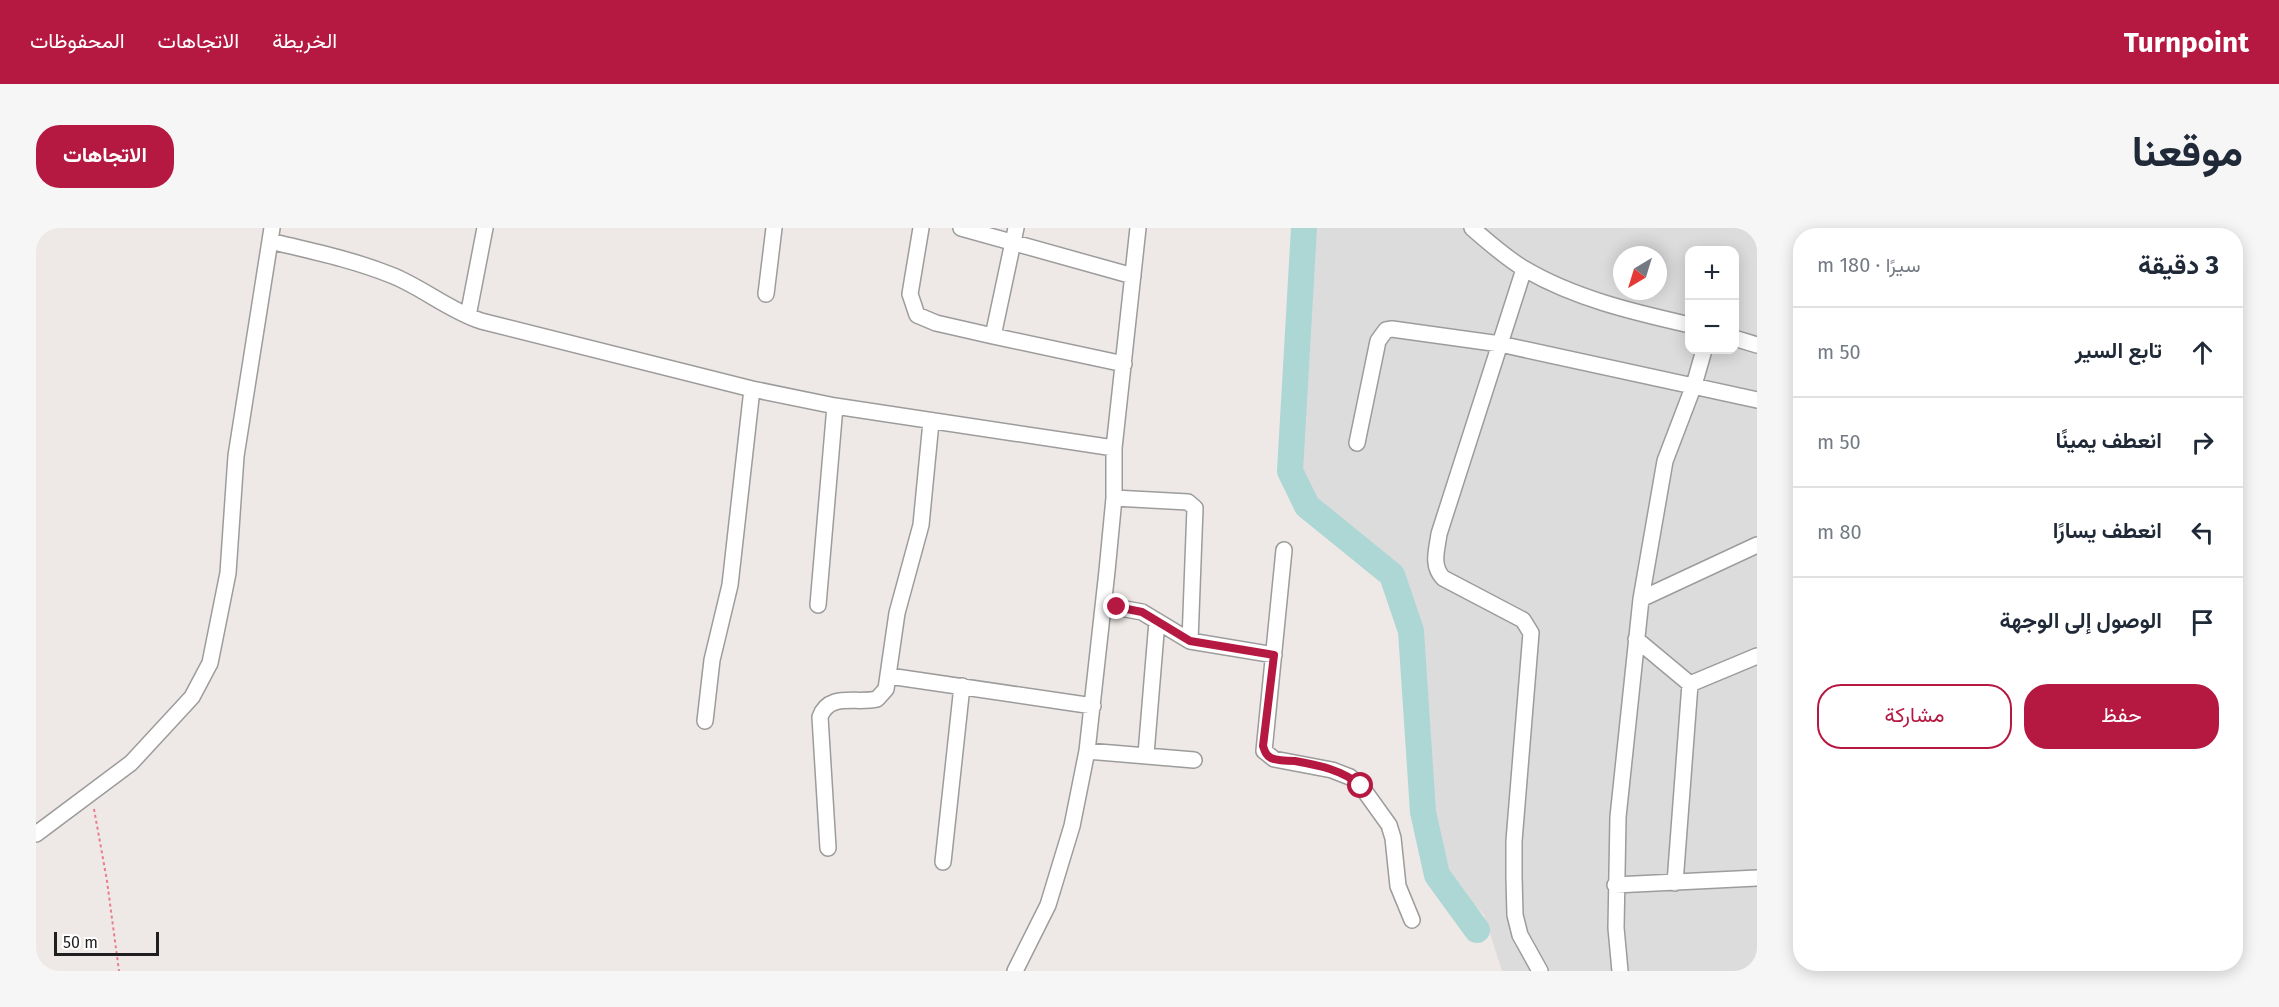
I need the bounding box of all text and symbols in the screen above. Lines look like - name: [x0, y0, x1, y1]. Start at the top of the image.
- text: Turnpoint: [2124, 26, 2249, 59]
- text: المحفوظات: [30, 28, 125, 54]
- text: الاتجاهات: [158, 28, 239, 54]
- text: الخريطة: [272, 28, 337, 54]
- button: الاتجاهات: [36, 125, 174, 188]
- text: موقعنا: [2132, 127, 2243, 177]
- north arrow: [1613, 246, 1667, 300]
- map controls: [1685, 246, 1739, 354]
- button: +: [1685, 246, 1739, 300]
- text: 3 دقيقة: [2138, 250, 2219, 281]
- text: سيرًا · 180 m: [1817, 253, 1920, 277]
- button: −: [1685, 300, 1739, 354]
- icon: ahead: [2186, 336, 2219, 369]
- text: تابع السير: [2075, 337, 2162, 364]
- text: 50 m: [1817, 340, 1861, 364]
- icon: right: [2186, 426, 2219, 459]
- text: انعطف يمينًا: [2055, 427, 2162, 454]
- text: 50 m: [1817, 430, 1861, 454]
- icon: left: [2186, 516, 2219, 549]
- text: انعطف يسارًا: [2053, 517, 2162, 544]
- text: 80 m: [1817, 520, 1862, 544]
- route end: [1103, 593, 1129, 619]
- icon: arrive: [2186, 606, 2219, 639]
- text: الوصول إلى الوجهة: [1999, 607, 2162, 634]
- button: مشاركة: [1817, 684, 2012, 749]
- button: حفظ: [2024, 684, 2219, 749]
- route start: [1347, 772, 1373, 798]
- scale bar: [54, 929, 159, 956]
- text: 50 m: [63, 933, 98, 952]

